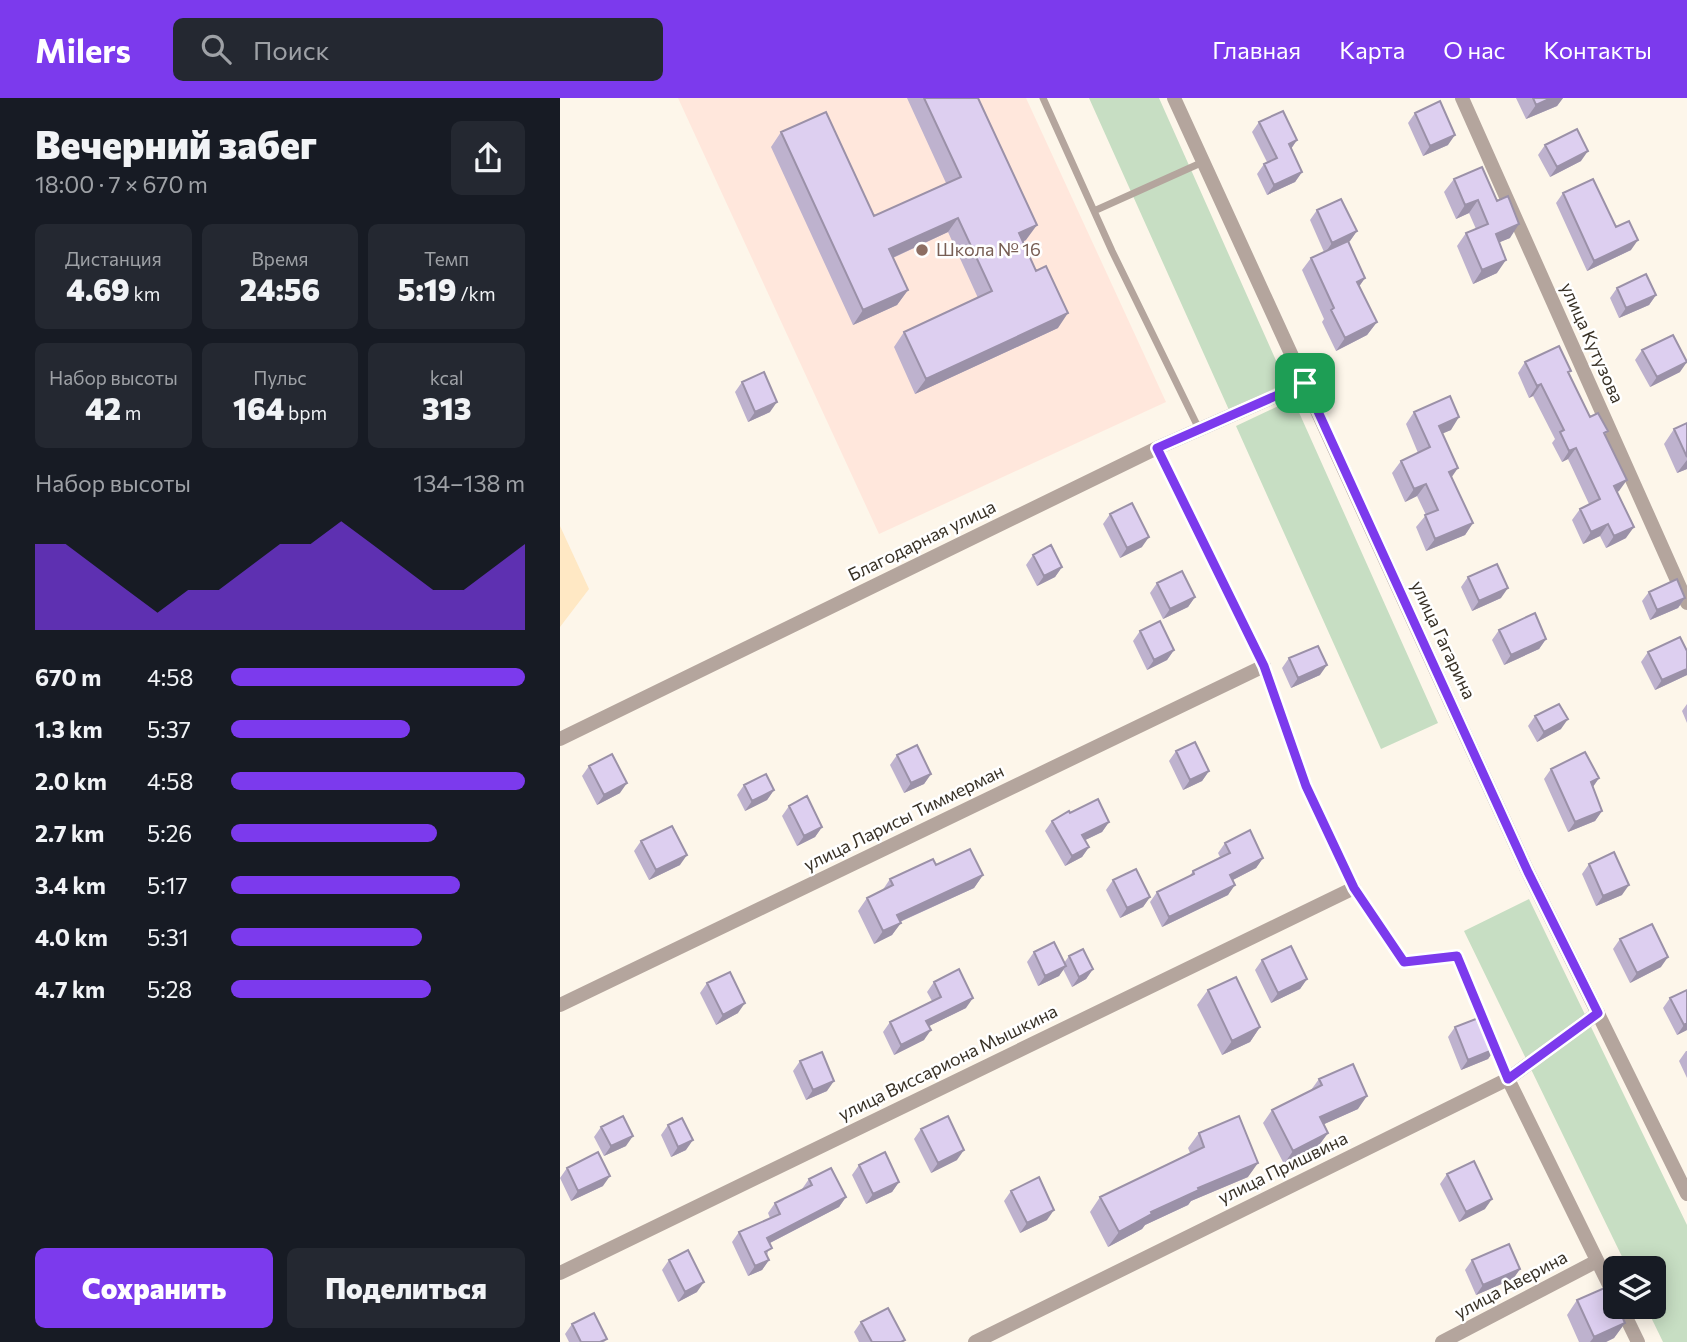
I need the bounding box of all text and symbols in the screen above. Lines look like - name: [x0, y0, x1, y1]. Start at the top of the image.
- search box: [173, 18, 663, 81]
- text: Milers: [35, 29, 131, 70]
- icon: search: [197, 30, 235, 68]
- text: Поиск: [253, 34, 330, 65]
- text: Главная: [1212, 35, 1301, 64]
- text: Карта: [1339, 35, 1405, 64]
- text: О нас: [1443, 35, 1505, 64]
- text: Контакты: [1543, 35, 1652, 64]
- text: Вечерний забег: [35, 120, 317, 167]
- button: share: [451, 121, 525, 195]
- text: 18:00 · 7 × 670 m: [35, 170, 208, 198]
- place label: Школа № 16: [936, 238, 1041, 260]
- marker: Школа № 16: [914, 242, 930, 258]
- text: Дистанция: [65, 247, 162, 270]
- text: Время: [252, 247, 308, 270]
- text: Темп: [424, 247, 469, 270]
- text: 4.69: [66, 270, 130, 307]
- text: 24:56: [240, 270, 320, 307]
- text: 5:19: [398, 270, 457, 307]
- street label: улица Кутузова: [1557, 279, 1629, 406]
- text: km: [130, 282, 160, 305]
- text: /km: [457, 282, 496, 305]
- pin: [1275, 353, 1335, 413]
- icon: arrive: [1286, 364, 1324, 402]
- text: Набор высоты: [49, 366, 178, 389]
- text: Пульс: [253, 366, 307, 389]
- text: kcal: [430, 366, 464, 389]
- text: 42: [85, 389, 121, 426]
- text: 164: [233, 389, 284, 426]
- text: 313: [422, 389, 471, 426]
- text: m: [121, 401, 141, 424]
- text: bpm: [284, 401, 327, 424]
- text: Набор высоты: [35, 469, 191, 497]
- text: 134–138 m: [413, 469, 525, 497]
- street label: Благодарная улица: [844, 495, 999, 585]
- street label: улица Гагарина: [1407, 577, 1481, 702]
- text: 670 m: [35, 663, 101, 691]
- text: 4:58: [147, 663, 193, 691]
- text: 1.3 km: [35, 715, 103, 743]
- text: 5:37: [147, 715, 191, 743]
- street label: улица Ларисы Тиммерман: [800, 759, 1007, 875]
- text: 2.0 km: [35, 767, 107, 795]
- text: 4:58: [147, 767, 193, 795]
- text: 2.7 km: [35, 819, 104, 847]
- text: 5:26: [147, 819, 192, 847]
- text: 3.4 km: [35, 871, 106, 899]
- text: 5:17: [147, 871, 188, 899]
- text: 4.0 km: [35, 923, 108, 951]
- text: 5:31: [147, 923, 189, 951]
- text: 4.7 km: [35, 975, 105, 1003]
- text: 5:28: [147, 975, 192, 1003]
- street label: улица Виссариона Мышкина: [834, 999, 1061, 1125]
- street label: улица Пришвина: [1214, 1126, 1351, 1208]
- street label: улица Аверина: [1450, 1245, 1571, 1323]
- button: Сохранить: [35, 1248, 273, 1328]
- button: Поделиться: [287, 1248, 525, 1328]
- map controls: [1603, 1256, 1666, 1319]
- button: layers: [1603, 1256, 1666, 1319]

